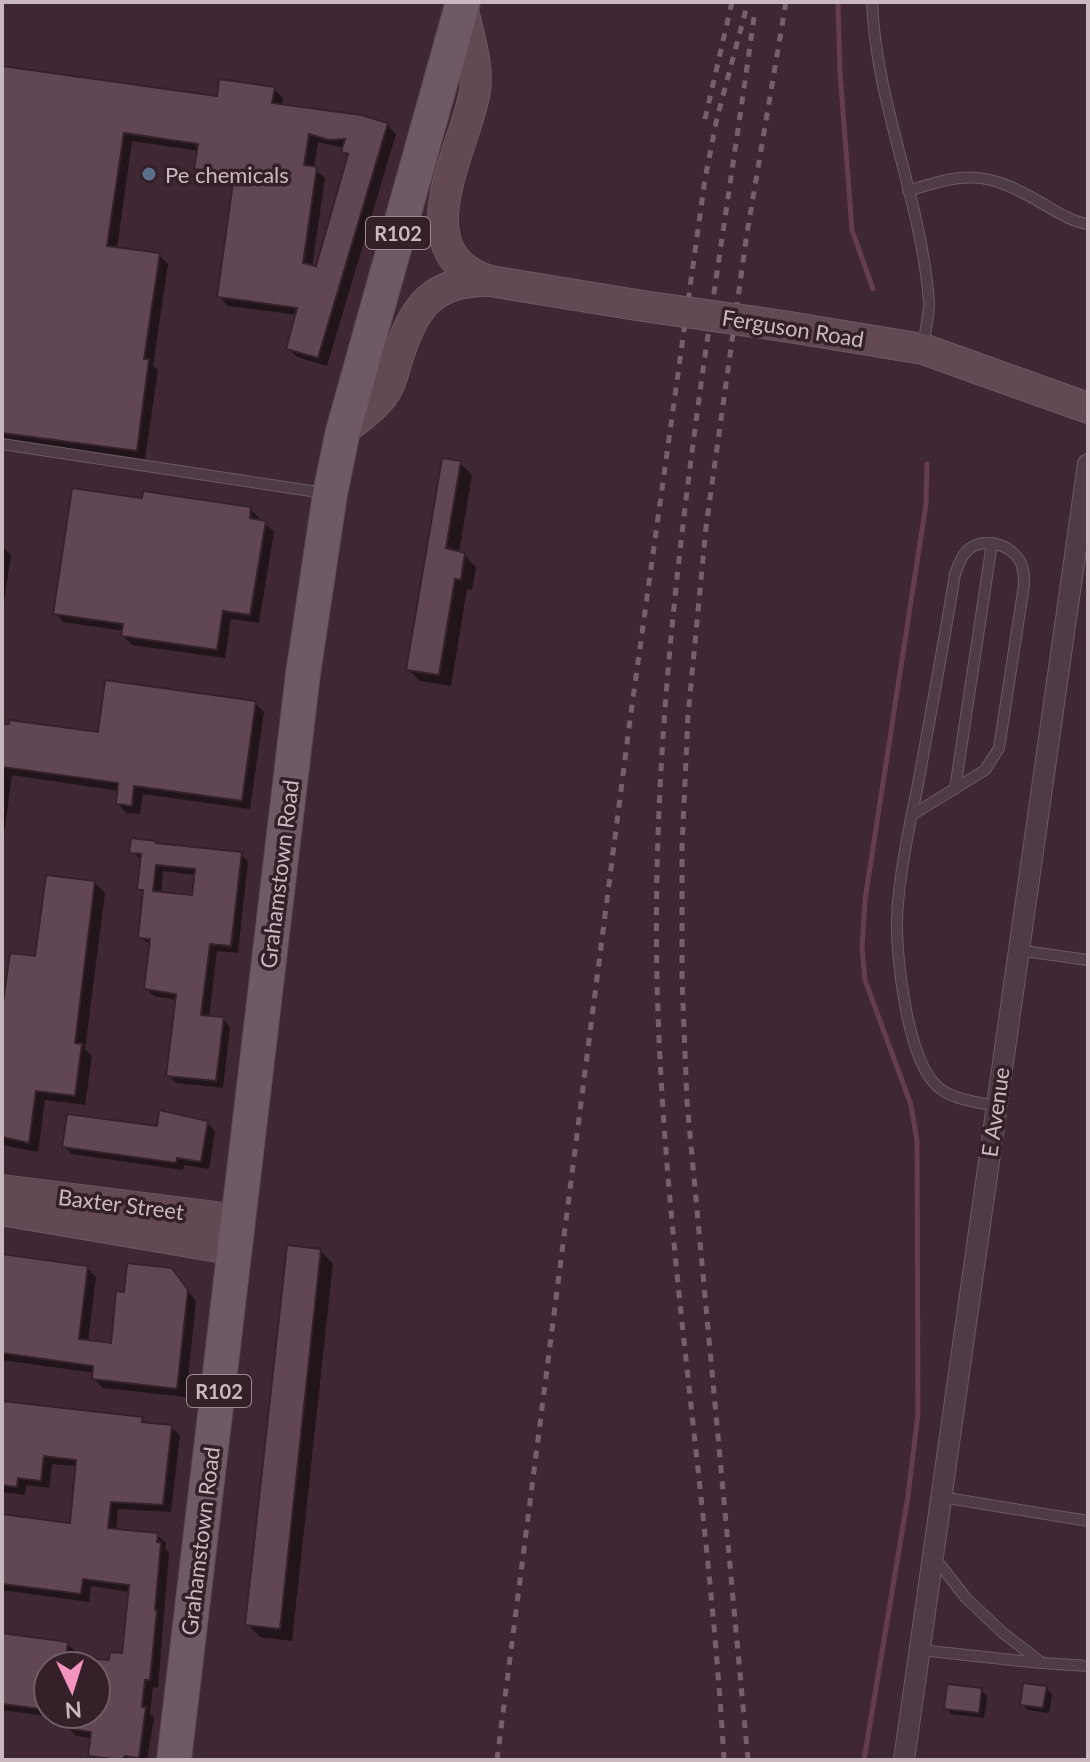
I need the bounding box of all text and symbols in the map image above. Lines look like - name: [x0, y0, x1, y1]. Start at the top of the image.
- place label: Pe chemicals: [165, 161, 289, 188]
- marker: Pe chemicals: [140, 165, 158, 183]
- road number: R102: [366, 217, 430, 249]
- street label: Ferguson Road: [720, 303, 866, 353]
- street label: Grahamstown Road: [254, 778, 304, 970]
- street label: E Avenue: [975, 1065, 1015, 1159]
- street label: Baxter Street: [57, 1183, 186, 1225]
- road number: R102: [187, 1375, 251, 1407]
- street label: Grahamstown Road: [175, 1445, 225, 1637]
- north arrow: [32, 1650, 112, 1730]
- text: N: [64, 1696, 83, 1725]

